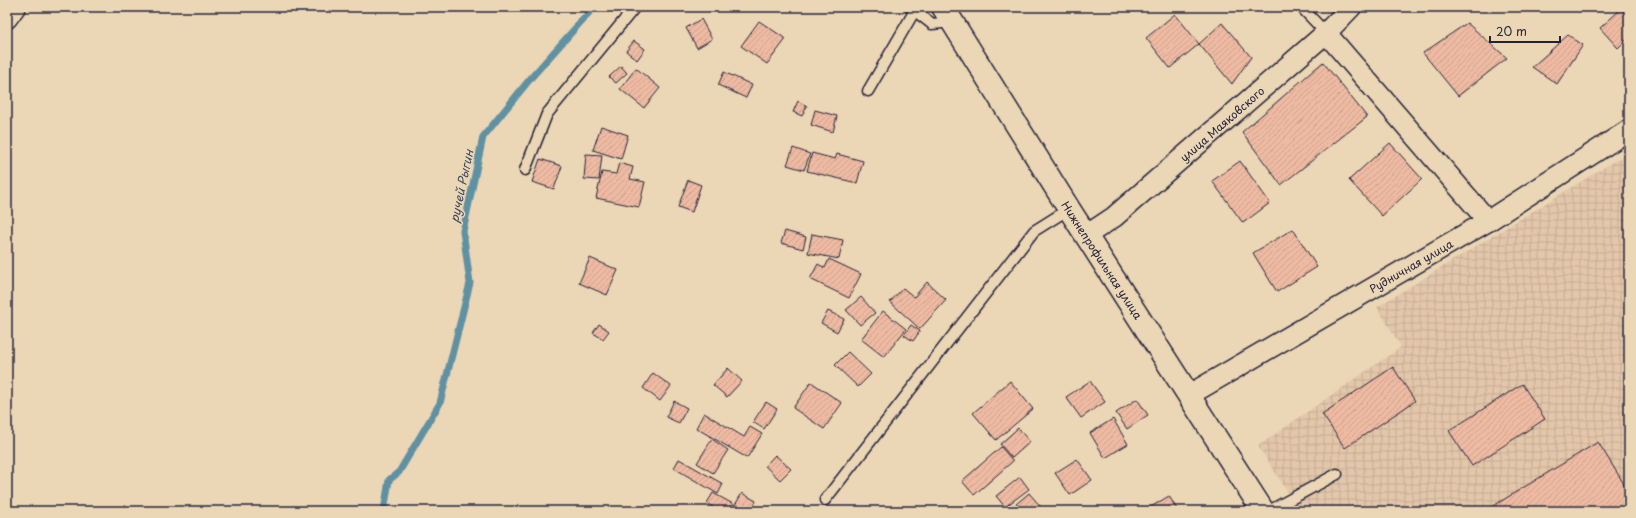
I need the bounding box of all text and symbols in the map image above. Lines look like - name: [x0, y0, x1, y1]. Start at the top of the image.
- scale bar: [1490, 18, 1560, 44]
- text: 20 m: [1496, 22, 1527, 40]
- street label: улица Маяковского: [1176, 82, 1268, 166]
- water label: ручей Рыгин: [444, 146, 478, 224]
- street label: Нижнепрофильная улица: [1057, 198, 1147, 322]
- street label: Рудничная улица: [1366, 235, 1456, 297]

